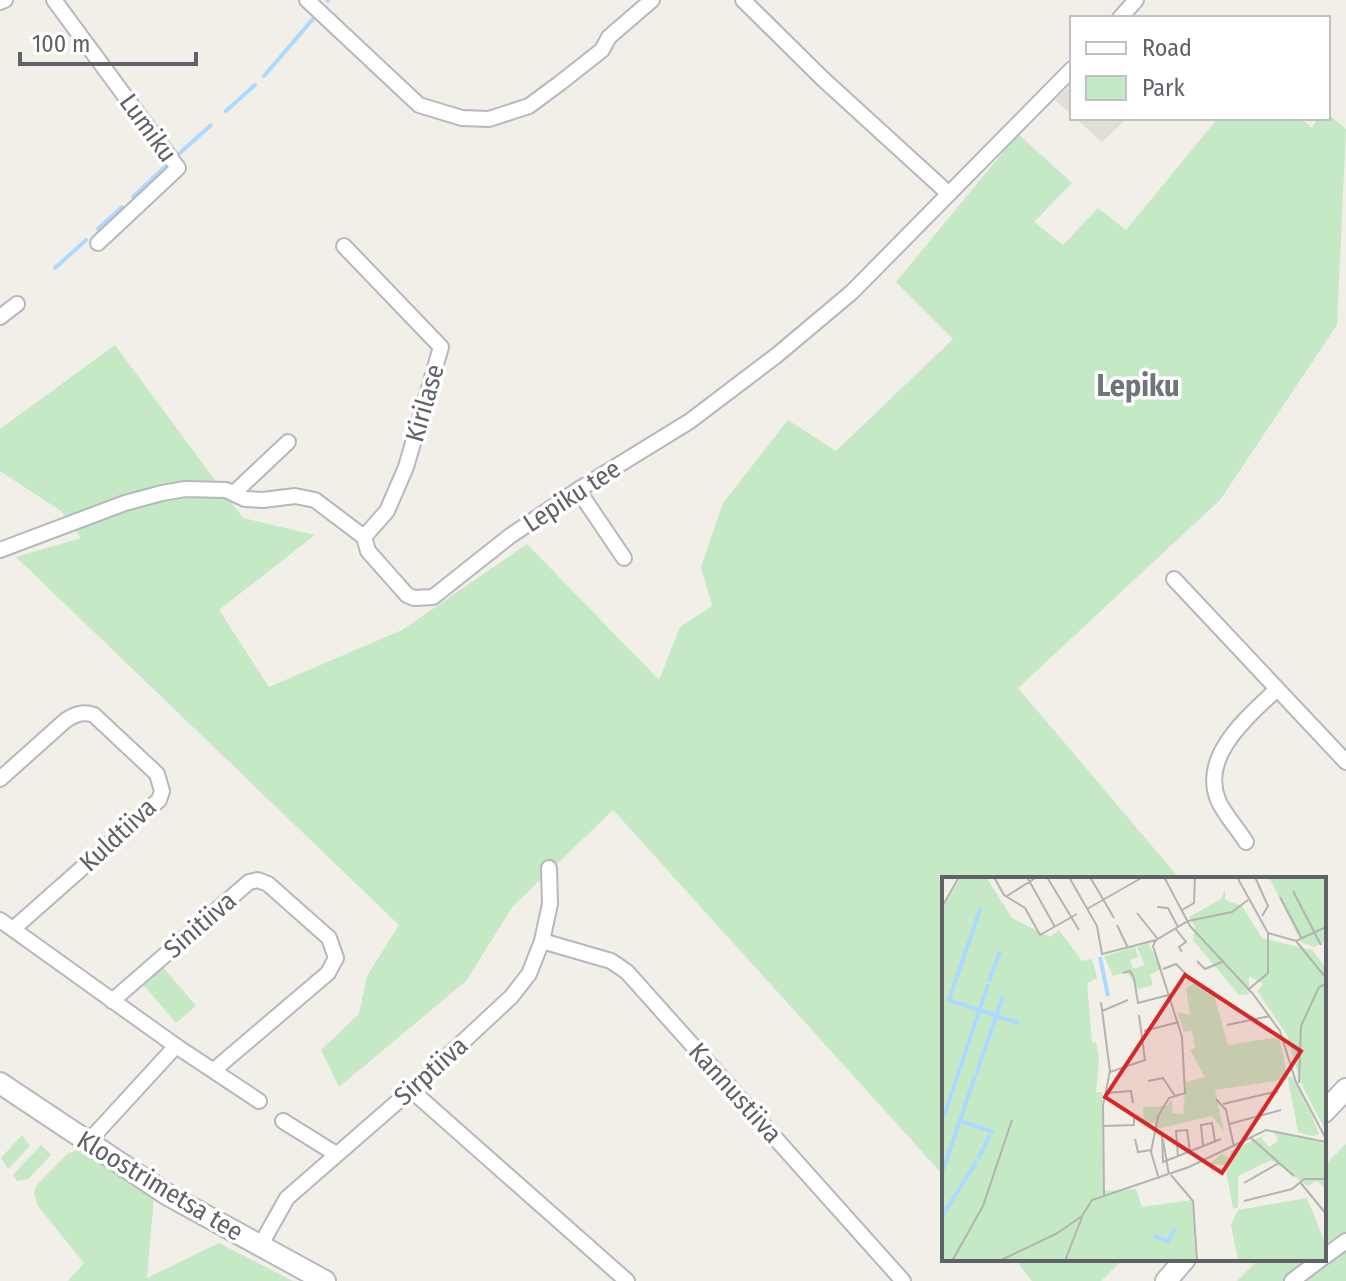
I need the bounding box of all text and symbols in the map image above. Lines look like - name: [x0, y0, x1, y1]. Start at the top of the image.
- scale bar: [20, 16, 196, 66]
- legend: [1070, 16, 1330, 120]
- text: 100 m: [32, 30, 90, 58]
- text: Road: [1142, 34, 1192, 62]
- text: Park: [1142, 74, 1185, 102]
- street label: Lumiku: [113, 88, 183, 168]
- street label: Kirilase: [399, 361, 451, 445]
- district label: Lepiku: [1096, 368, 1180, 404]
- street label: Lepiku tee: [518, 453, 626, 539]
- street label: Kuldtiiva: [73, 792, 163, 878]
- inset map: [942, 877, 1326, 1261]
- street label: Sinitiiva: [158, 885, 242, 965]
- street label: Sirptiiva: [388, 1030, 474, 1112]
- street label: Kannustiiva: [682, 1037, 788, 1149]
- street label: Kloostrimetsa tee: [71, 1124, 249, 1248]

